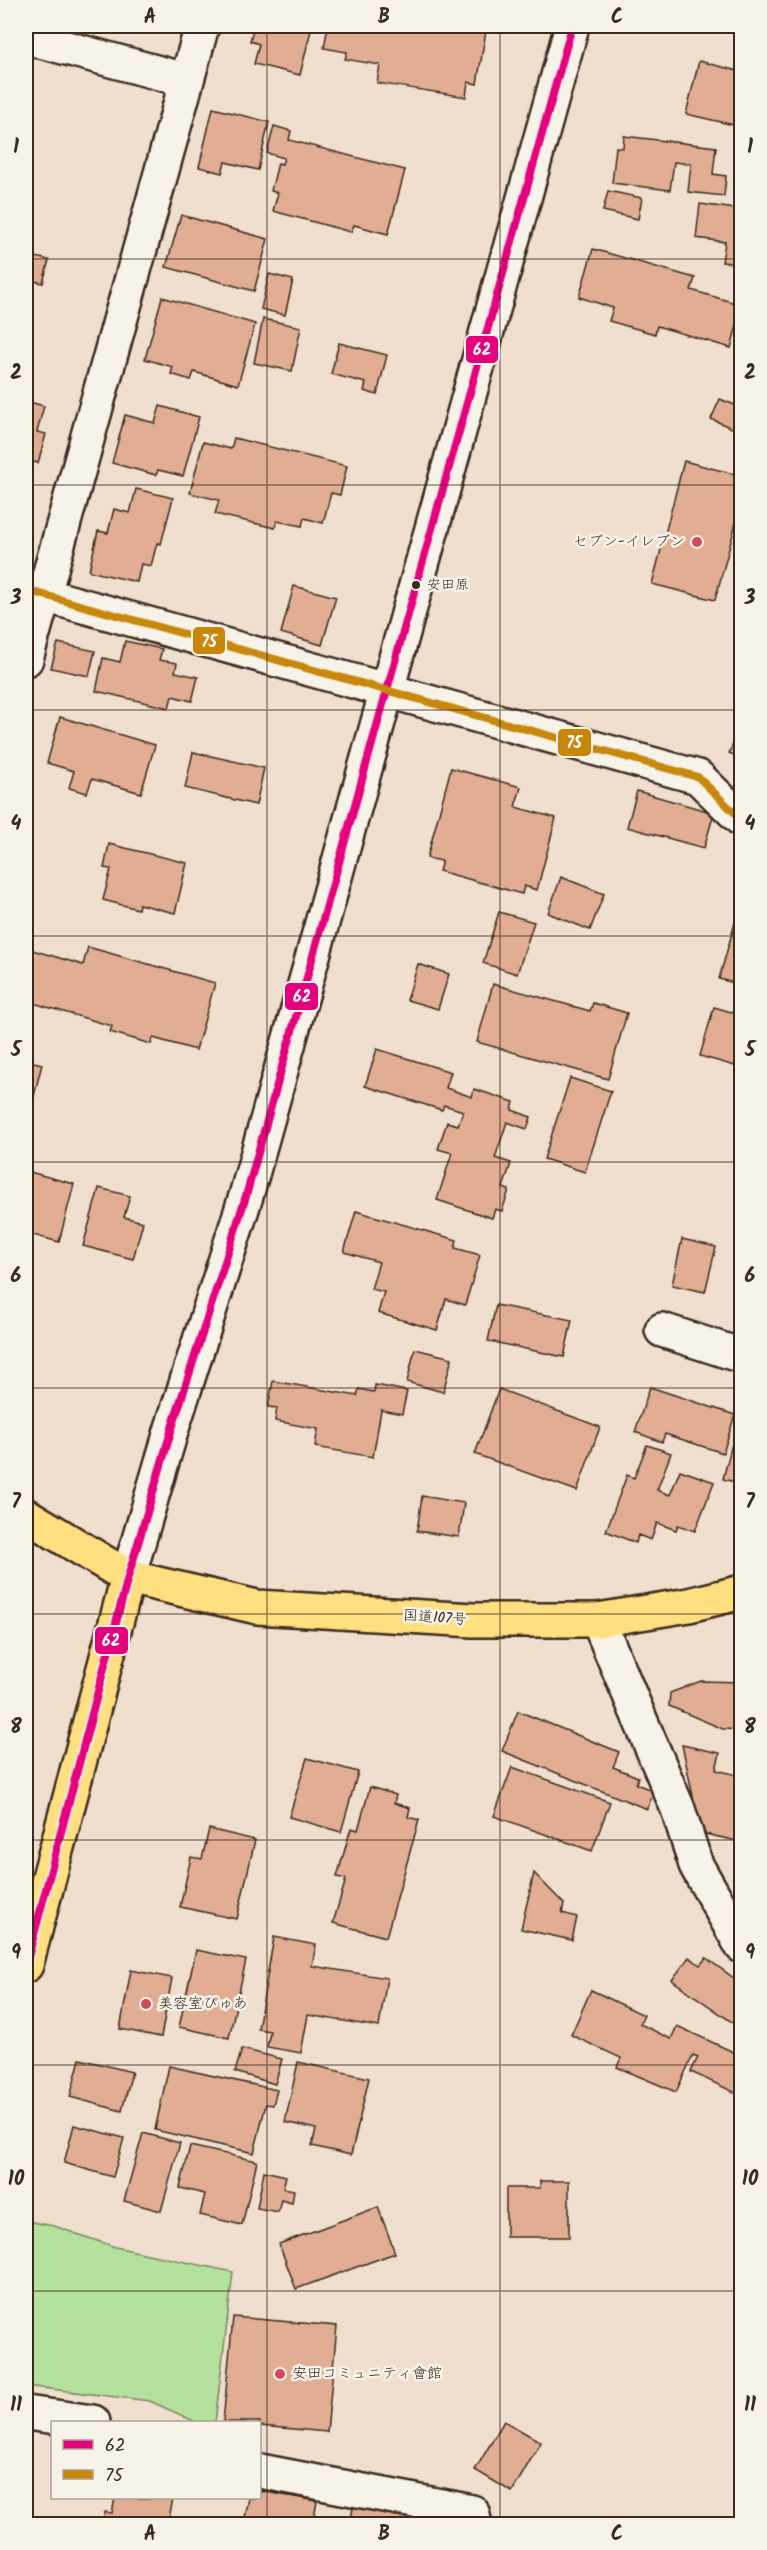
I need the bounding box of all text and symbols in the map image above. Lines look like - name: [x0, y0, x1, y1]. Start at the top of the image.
- text: A: [144, 2, 156, 34]
- text: B: [378, 2, 390, 34]
- text: C: [611, 2, 623, 34]
- text: 1: [13, 132, 19, 164]
- text: 1: [747, 132, 753, 164]
- line badge: 62: [465, 335, 499, 364]
- text: 62: [473, 338, 491, 363]
- text: 2: [10, 358, 22, 390]
- text: 2: [744, 358, 756, 390]
- place label: セブン-イレブン: [573, 530, 685, 554]
- marker: セブン-イレブン: [690, 535, 704, 549]
- place label: 安田原: [427, 574, 469, 596]
- marker: 安田原: [410, 579, 422, 591]
- text: 3: [10, 583, 22, 615]
- text: 3: [744, 583, 756, 615]
- line badge: 75: [192, 626, 226, 655]
- text: 75: [201, 630, 219, 655]
- line badge: 75: [557, 728, 592, 757]
- text: 75: [566, 731, 584, 756]
- text: 4: [11, 809, 22, 841]
- text: 4: [745, 809, 756, 841]
- line badge: 62: [284, 982, 319, 1011]
- text: 62: [293, 985, 311, 1010]
- text: 5: [10, 1035, 23, 1067]
- text: 5: [744, 1035, 757, 1067]
- text: 6: [11, 1261, 22, 1293]
- text: 6: [745, 1261, 756, 1293]
- text: 7: [11, 1487, 21, 1519]
- text: 7: [745, 1487, 755, 1519]
- street label: 国道107号: [402, 1604, 468, 1632]
- line badge: 62: [94, 1626, 129, 1655]
- text: 62: [102, 1629, 120, 1654]
- text: 8: [10, 1712, 22, 1744]
- text: 8: [744, 1712, 756, 1744]
- text: 9: [11, 1938, 21, 1970]
- text: 9: [745, 1938, 755, 1970]
- place label: 美容室ぴゅあ: [158, 1992, 248, 2016]
- marker: 美容室ぴゅあ: [139, 1997, 153, 2011]
- text: 10: [8, 2164, 25, 2196]
- text: 10: [742, 2164, 759, 2196]
- place label: 安田コミュニティ會館: [292, 2362, 442, 2386]
- marker: 安田コミュニティ會館: [273, 2367, 287, 2381]
- text: 11: [10, 2390, 22, 2422]
- text: 11: [744, 2390, 756, 2422]
- legend: [51, 2421, 261, 2499]
- text: 62: [105, 2432, 125, 2461]
- text: 75: [105, 2462, 124, 2491]
- text: A: [144, 2519, 156, 2550]
- text: B: [378, 2519, 390, 2550]
- text: C: [611, 2519, 623, 2550]

